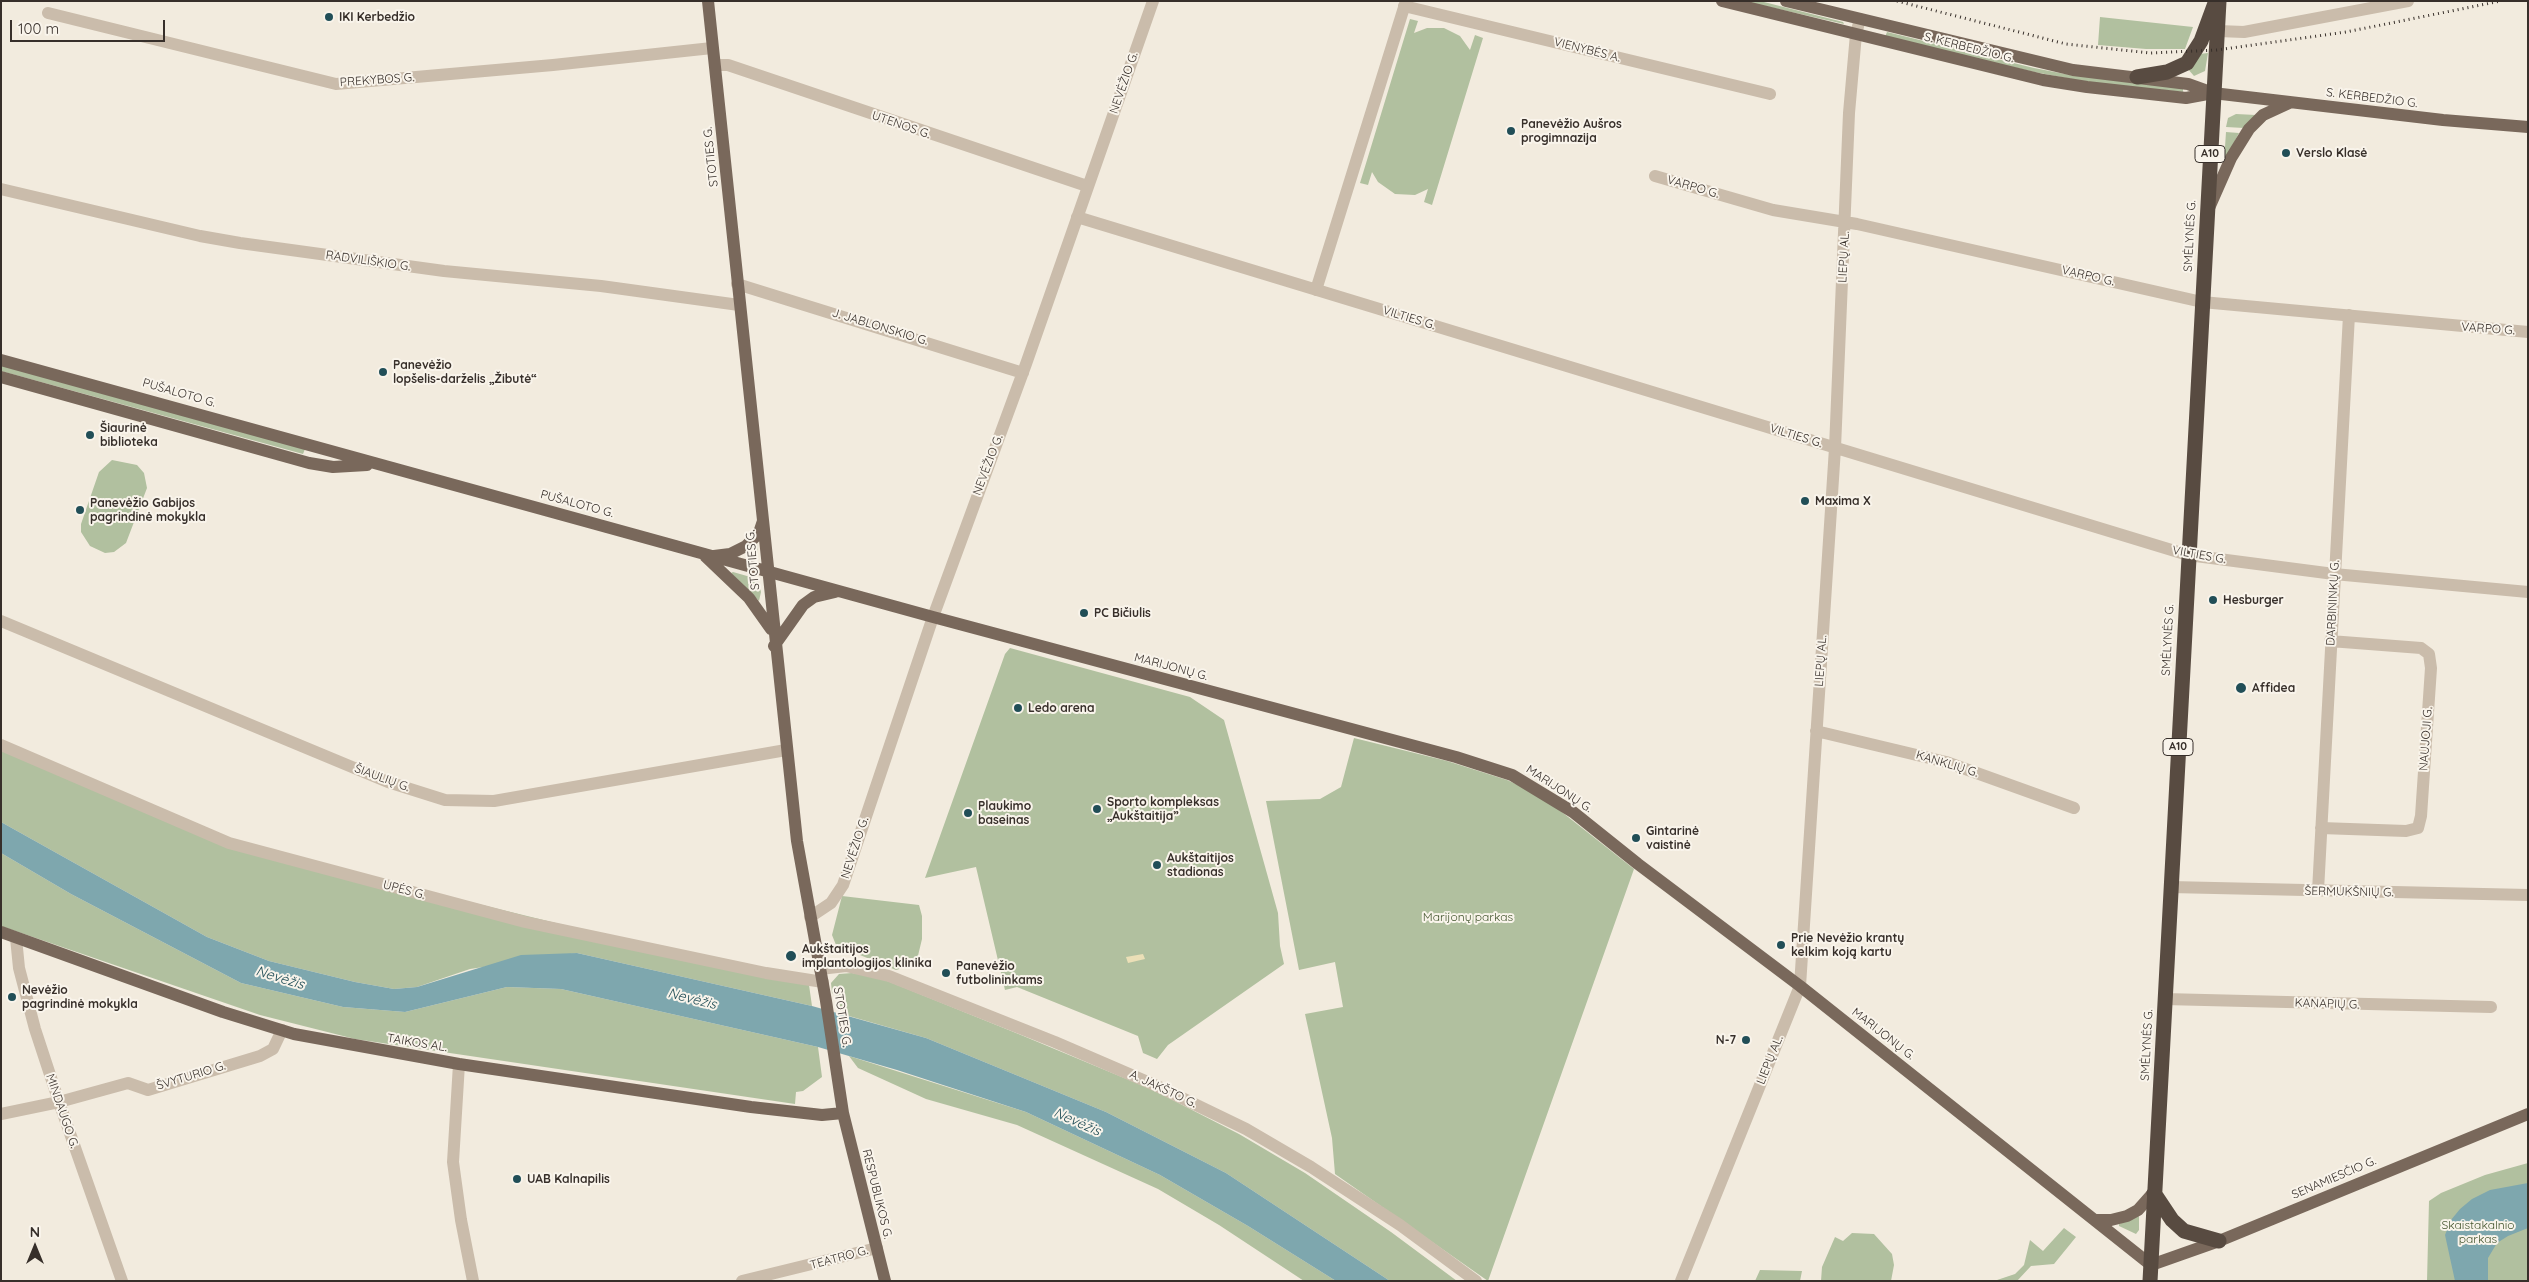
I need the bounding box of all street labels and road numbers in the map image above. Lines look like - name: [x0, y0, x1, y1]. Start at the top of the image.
- street label: S. KERBEDŽIO G.: [1923, 30, 2015, 66]
- street label: VIENYBĖS A.: [1552, 35, 1622, 65]
- street label: NEVĖŽIO G.: [1107, 50, 1141, 116]
- street label: PREKYBOS G.: [339, 70, 415, 90]
- street label: S. KERBEDŽIO G.: [2325, 85, 2419, 111]
- street label: UTENOS G.: [870, 108, 932, 142]
- street label: STOTIES G.: [701, 126, 721, 188]
- road number: A10: [2195, 146, 2225, 162]
- street label: VARPO G.: [1665, 173, 1721, 201]
- street label: SMĖLYNĖS G.: [2181, 200, 2199, 272]
- street label: LIEPŲ AL.: [1835, 231, 1853, 283]
- street label: RADVILIŠKIO G.: [325, 248, 411, 274]
- street label: VARPO G.: [2060, 263, 2116, 289]
- street label: VILTIES G.: [1381, 303, 1437, 333]
- street label: J. JABLONSKIO G.: [830, 306, 930, 348]
- street label: VARPO G.: [2461, 320, 2515, 338]
- street label: PUŠALOTO G.: [141, 376, 217, 410]
- street label: VILTIES G.: [1768, 421, 1824, 451]
- street label: NEVĖŽIO G.: [970, 433, 1006, 497]
- street label: PUŠALOTO G.: [539, 487, 615, 521]
- street label: STOTIES G.: [743, 529, 763, 591]
- street label: VILTIES G.: [2171, 543, 2227, 567]
- street label: DARBININKŲ G.: [2324, 560, 2342, 646]
- street label: SMĖLYNĖS G.: [2159, 604, 2177, 676]
- street label: LIEPŲ AL.: [1812, 635, 1830, 687]
- street label: MARIJONŲ G.: [1132, 650, 1210, 684]
- street label: NAUJOJI G.: [2417, 706, 2435, 772]
- road number: A10: [2163, 739, 2193, 756]
- street label: KANKLIŲ G.: [1914, 748, 1980, 780]
- street label: ŠIAULIŲ G.: [352, 761, 412, 795]
- street label: MARIJONŲ G.: [1523, 762, 1595, 816]
- street label: NEVĖŽIO G.: [838, 815, 872, 881]
- street label: UPĖS G.: [381, 877, 427, 903]
- street label: ŠERMUKŠNIŲ G.: [2304, 884, 2394, 900]
- street label: STOTIES G.: [830, 986, 854, 1048]
- street label: KANAPIŲ G.: [2294, 996, 2360, 1012]
- street label: MARIJONŲ G.: [1849, 1005, 1917, 1063]
- street label: SMĖLYNĖS G.: [2138, 1009, 2156, 1081]
- street label: TAIKOS AL.: [386, 1031, 448, 1055]
- street label: LIEPŲ AL.: [1754, 1033, 1786, 1087]
- street label: ŠVYTURIO G.: [155, 1059, 227, 1093]
- street label: A. JAKŠTO G.: [1127, 1067, 1199, 1111]
- street label: MINDAUGO G.: [43, 1072, 81, 1150]
- street label: RESPUBLIKOS G.: [859, 1148, 895, 1240]
- street label: SENAMIESČIO G.: [2290, 1154, 2378, 1202]
- street label: TEATRO G.: [808, 1243, 870, 1273]

